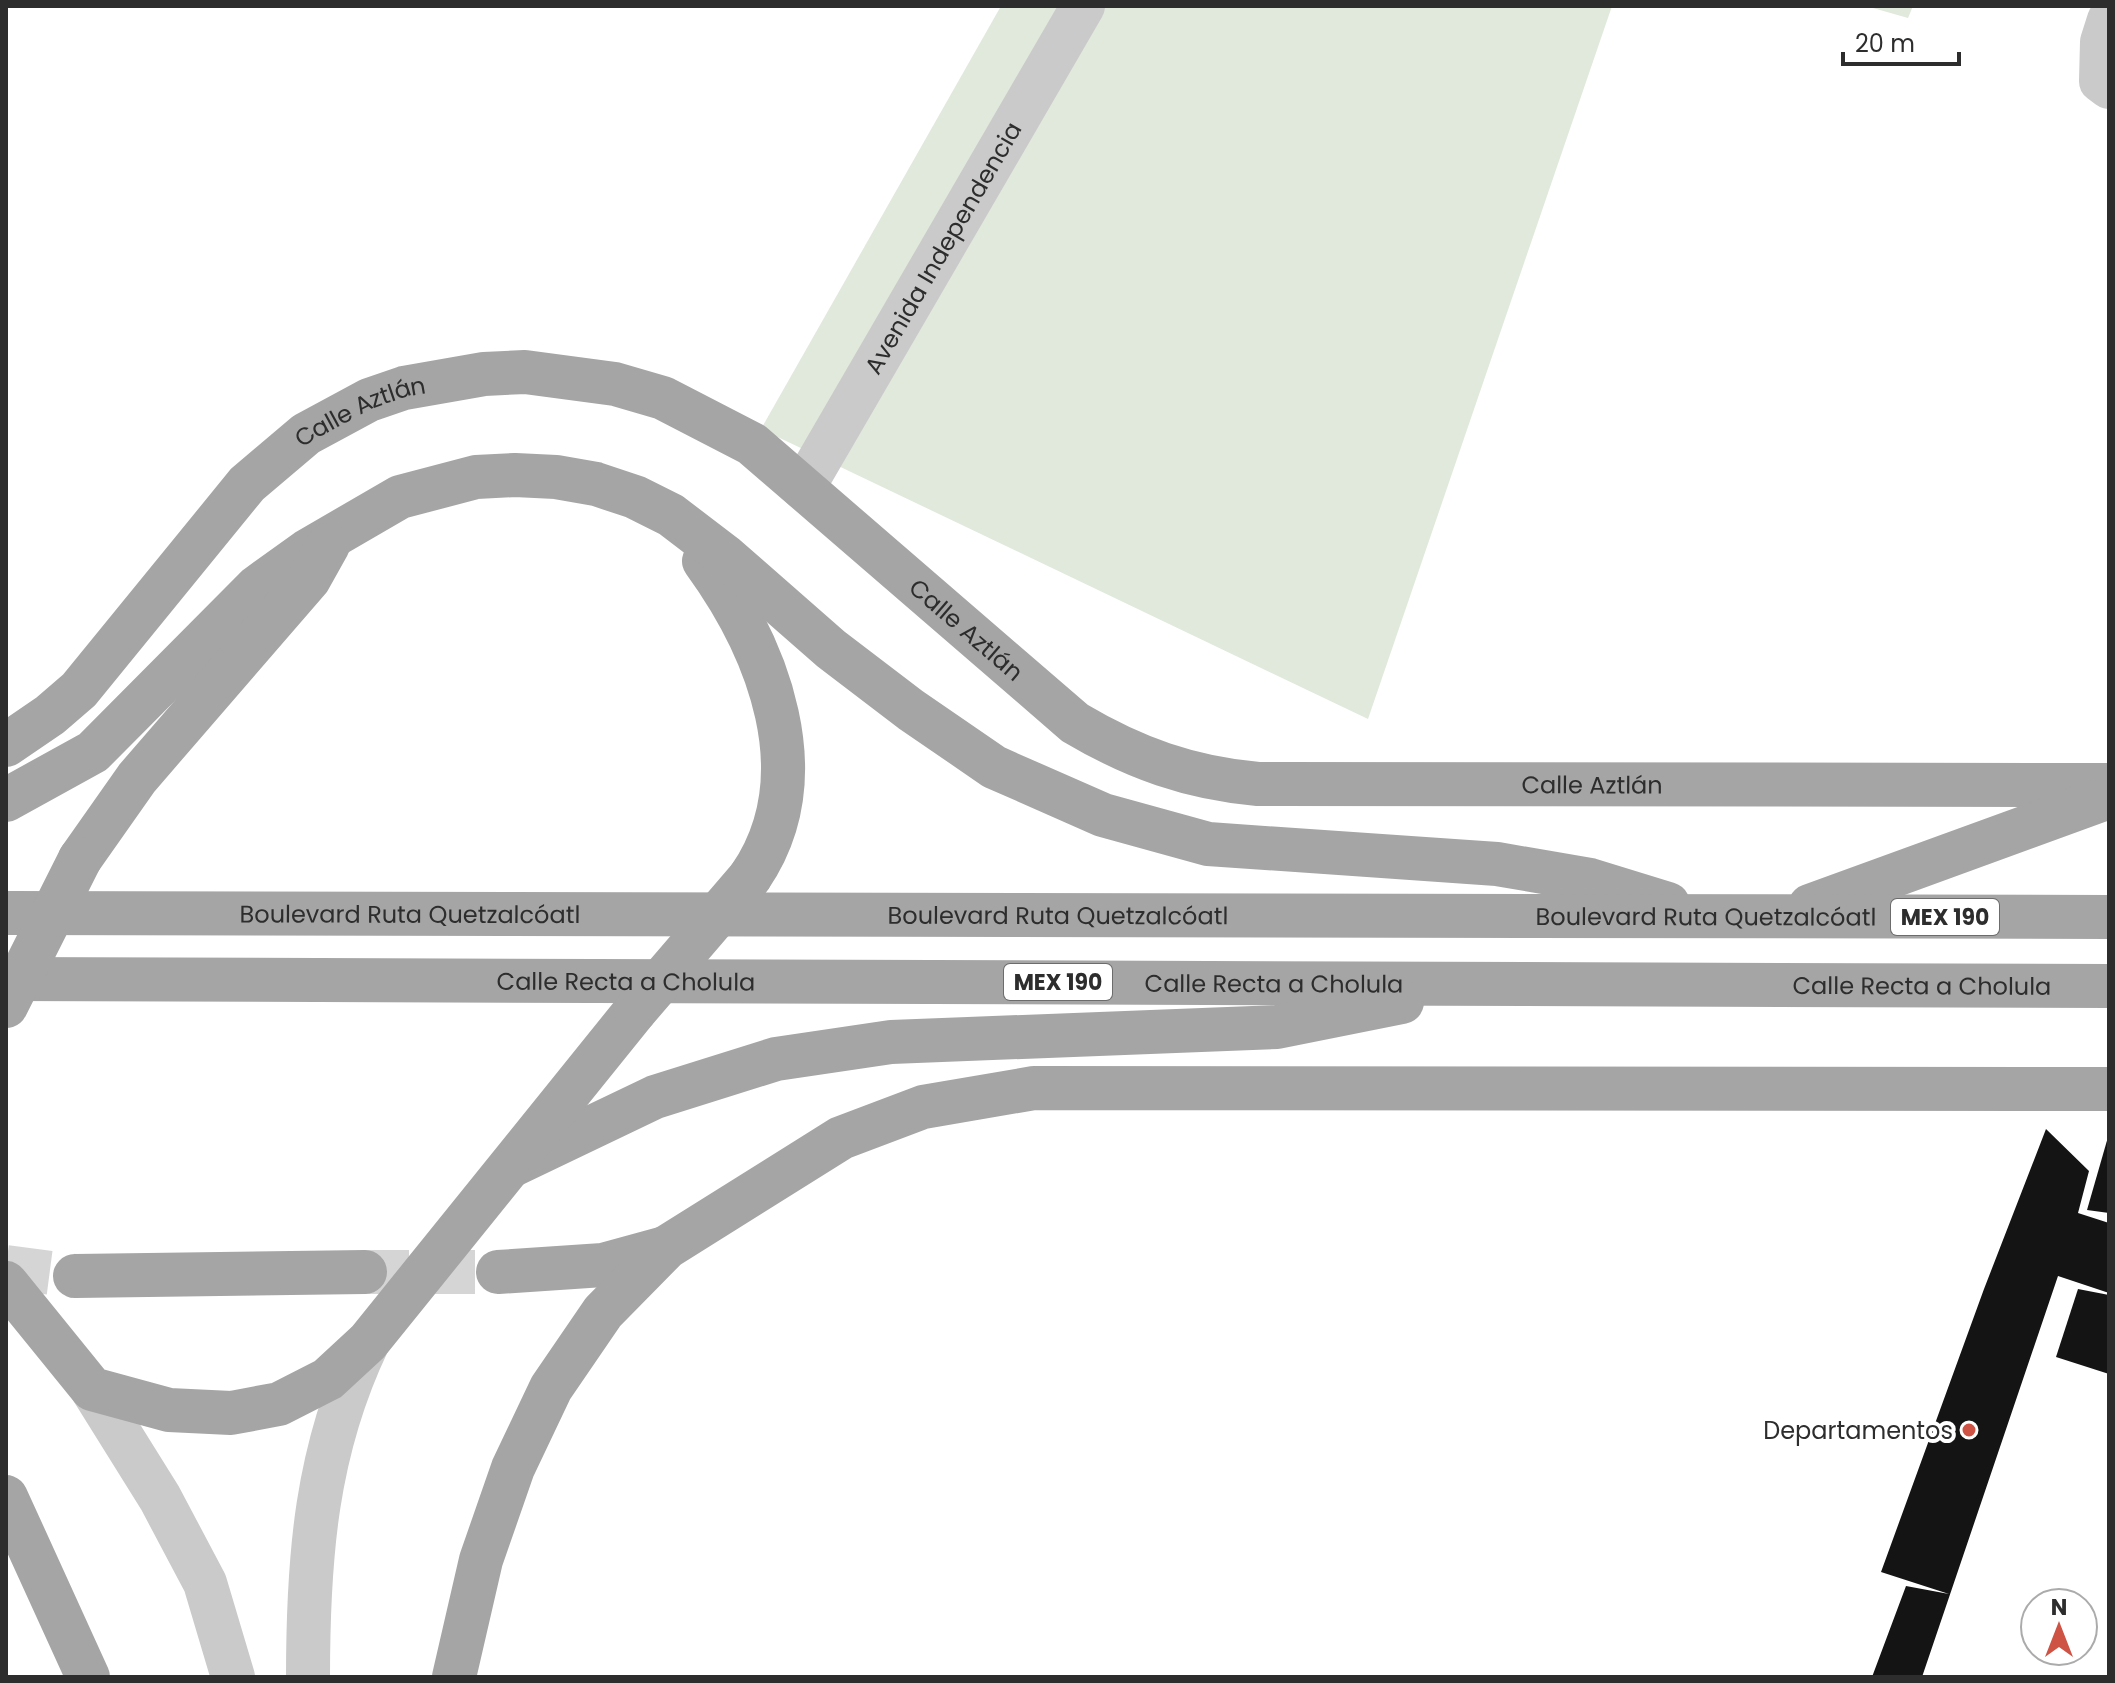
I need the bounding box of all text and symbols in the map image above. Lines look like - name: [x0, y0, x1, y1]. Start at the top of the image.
- scale bar: [1843, 16, 1959, 66]
- text: 20 m: [1855, 27, 1915, 60]
- street label: Avenida Independencia: [856, 115, 1029, 380]
- street label: Calle Aztlán: [287, 368, 428, 454]
- street label: Calle Aztlán: [902, 571, 1031, 688]
- street label: Calle Aztlán: [1521, 768, 1663, 801]
- street label: Boulevard Ruta Quetzalcóatl: [240, 897, 580, 931]
- street label: Boulevard Ruta Quetzalcóatl: [888, 898, 1228, 932]
- street label: Boulevard Ruta Quetzalcóatl: [1536, 899, 1876, 933]
- road number: MEX 190: [1891, 899, 1999, 935]
- street label: Calle Recta a Cholula: [497, 964, 755, 998]
- road number: MEX 190: [1004, 964, 1112, 1000]
- street label: Calle Recta a Cholula: [1145, 966, 1403, 1000]
- street label: Calle Recta a Cholula: [1793, 968, 2051, 1002]
- place label: Departamentos: [1763, 1414, 1953, 1447]
- marker: Departamentos: [1960, 1421, 1978, 1439]
- north arrow: [2019, 1587, 2099, 1667]
- text: N: [2051, 1592, 2067, 1623]

